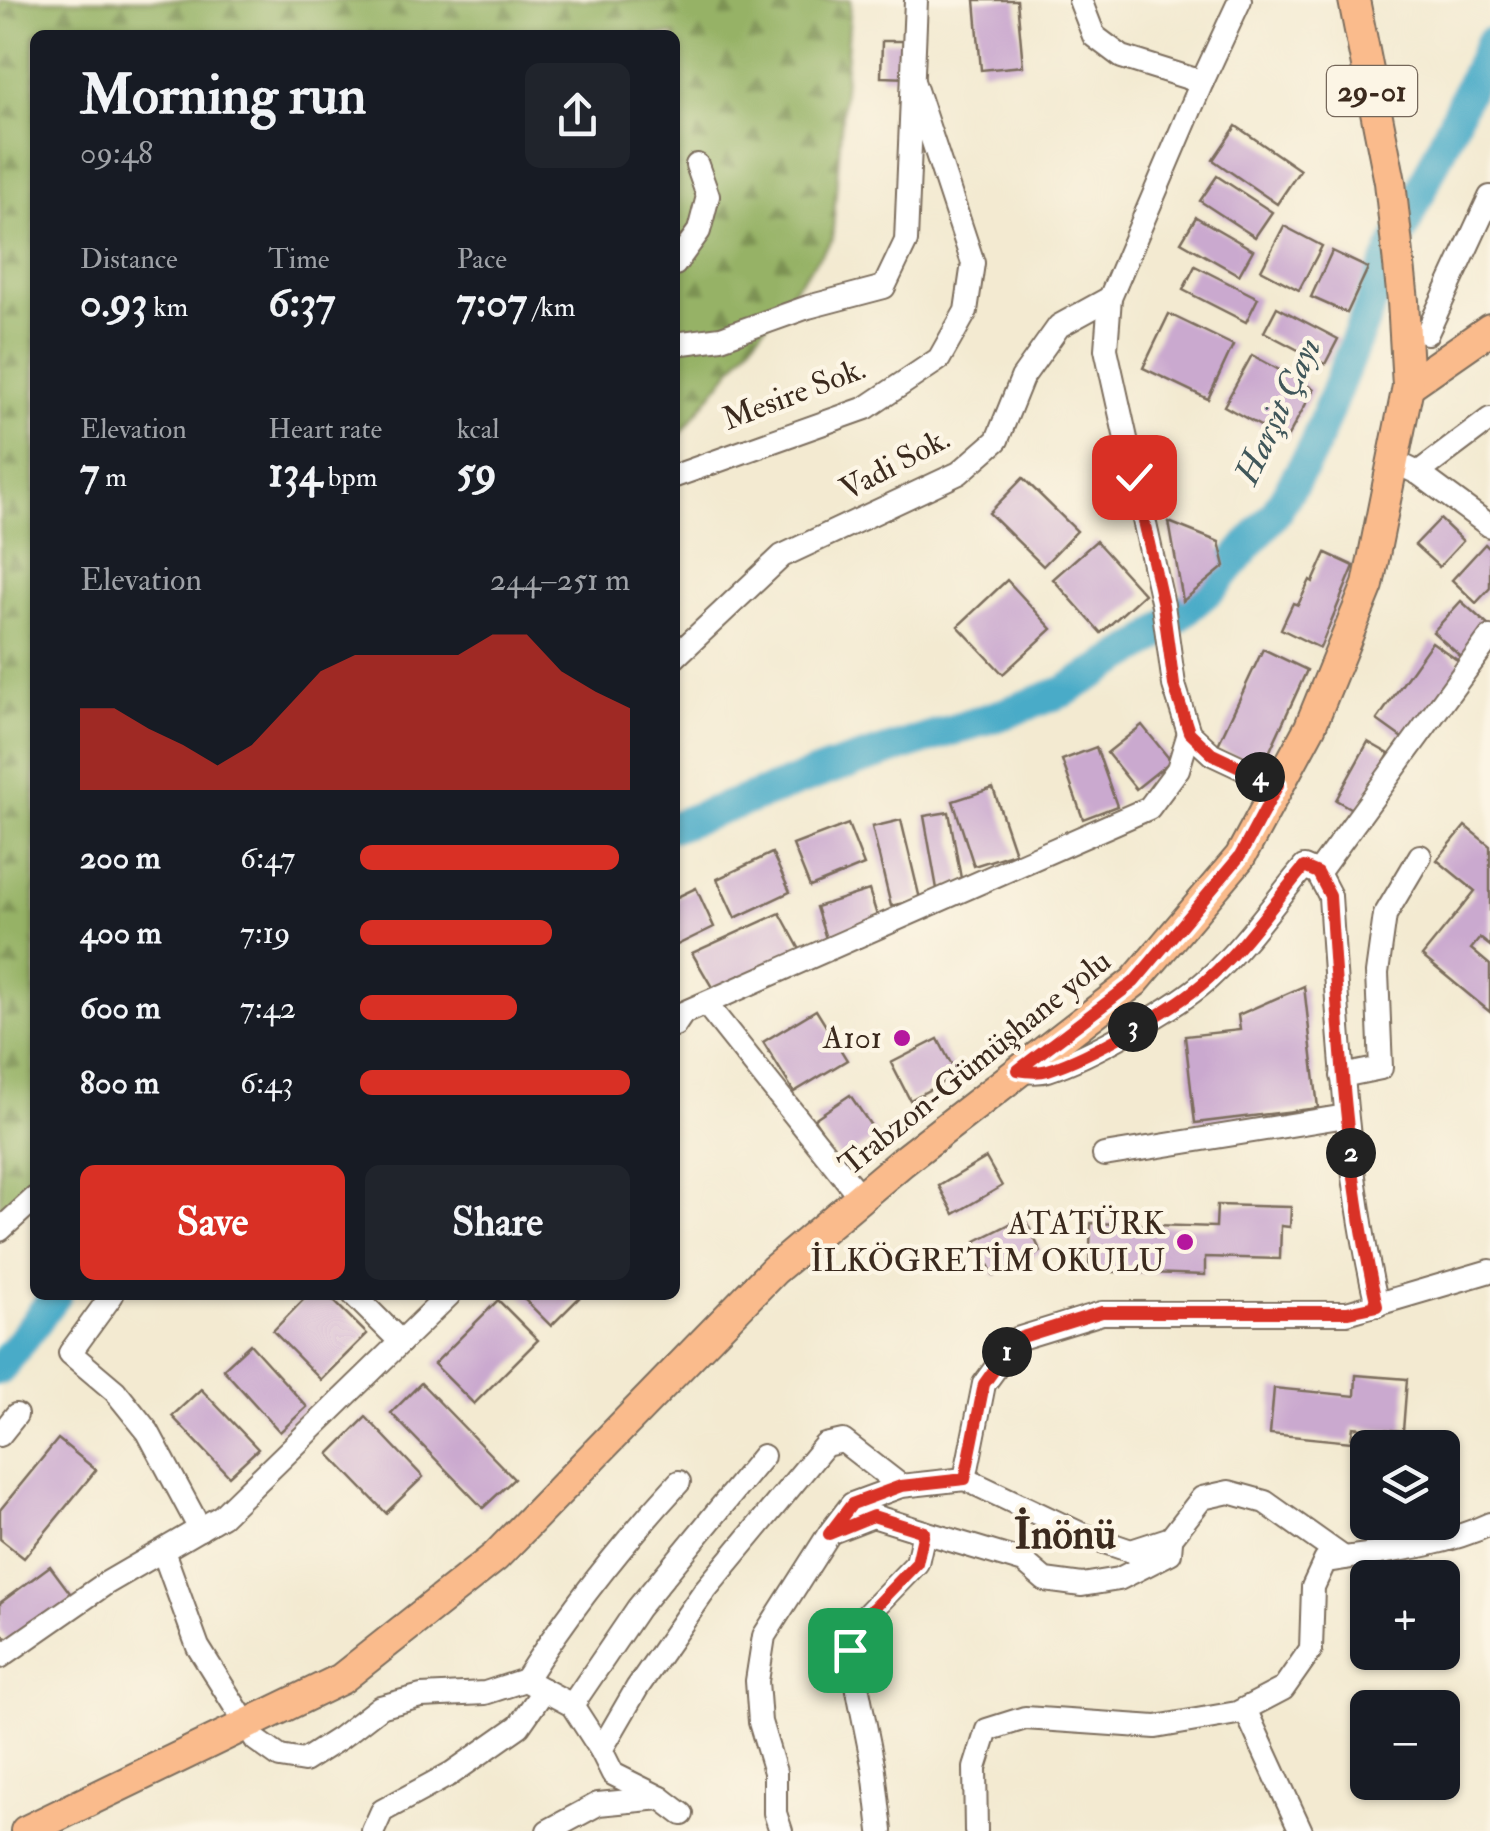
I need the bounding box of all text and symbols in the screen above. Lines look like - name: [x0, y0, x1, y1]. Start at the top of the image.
- text: Morning run: [80, 61, 366, 130]
- button: share: [525, 63, 630, 168]
- road number: 29-01: [1327, 66, 1417, 116]
- text: 09:48: [80, 133, 153, 173]
- text: Distance: [80, 242, 178, 277]
- text: Time: [268, 242, 330, 277]
- text: Pace: [457, 242, 507, 277]
- text: 0.93: [80, 277, 147, 329]
- text: 6:37: [268, 277, 335, 329]
- text: 7:07: [457, 277, 527, 329]
- text: km: [147, 290, 188, 325]
- text: /km: [527, 290, 575, 325]
- water label: Harşit Çayı: [1224, 331, 1331, 493]
- street label: Mesire Sok.: [717, 348, 871, 440]
- text: Elevation: [80, 412, 187, 447]
- text: Heart rate: [268, 412, 382, 447]
- text: kcal: [457, 412, 500, 447]
- street label: Vadi Sok.: [833, 418, 957, 510]
- pin: [1092, 435, 1177, 520]
- text: 7: [80, 447, 99, 499]
- text: 134: [268, 447, 322, 499]
- text: 59: [457, 447, 497, 499]
- icon: check: [1107, 450, 1162, 505]
- text: m: [99, 460, 127, 495]
- text: bpm: [322, 460, 377, 495]
- text: Elevation: [80, 560, 202, 600]
- text: 244–251 m: [490, 560, 630, 600]
- pin: 4: [1235, 752, 1285, 802]
- text: 4: [1252, 759, 1268, 794]
- text: 200 m: [80, 838, 161, 878]
- text: 6:47: [240, 838, 295, 878]
- text: 400 m: [80, 913, 162, 953]
- text: 7:19: [240, 913, 290, 953]
- street label: Trabzon-Gümüşhane yolu: [831, 941, 1119, 1185]
- text: 600 m: [80, 988, 161, 1028]
- text: 7:42: [240, 988, 296, 1028]
- pin: 3: [1108, 1002, 1158, 1052]
- text: 3: [1128, 1009, 1138, 1044]
- place label: A101: [822, 1018, 882, 1058]
- marker: A101: [891, 1027, 913, 1049]
- text: 800 m: [80, 1063, 159, 1103]
- text: 6:43: [240, 1063, 294, 1103]
- pin: 2: [1326, 1128, 1376, 1178]
- text: 2: [1344, 1135, 1358, 1170]
- button: Save: [80, 1165, 345, 1280]
- button: Share: [365, 1165, 630, 1280]
- place label: ATATÜRK İLKÖGRETİM OKULU: [810, 1204, 1166, 1281]
- marker: ATATÜRK İLKÖGRETİM OKULU: [1174, 1231, 1196, 1253]
- pin: 1: [982, 1327, 1032, 1377]
- text: 1: [1002, 1334, 1012, 1369]
- map controls: [1350, 1430, 1460, 1800]
- button: layers: [1350, 1430, 1460, 1540]
- district label: İnönü: [1014, 1507, 1116, 1561]
- button: +: [1350, 1560, 1460, 1670]
- pin: [808, 1608, 893, 1693]
- icon: arrive: [823, 1623, 878, 1678]
- button: −: [1350, 1690, 1460, 1800]

